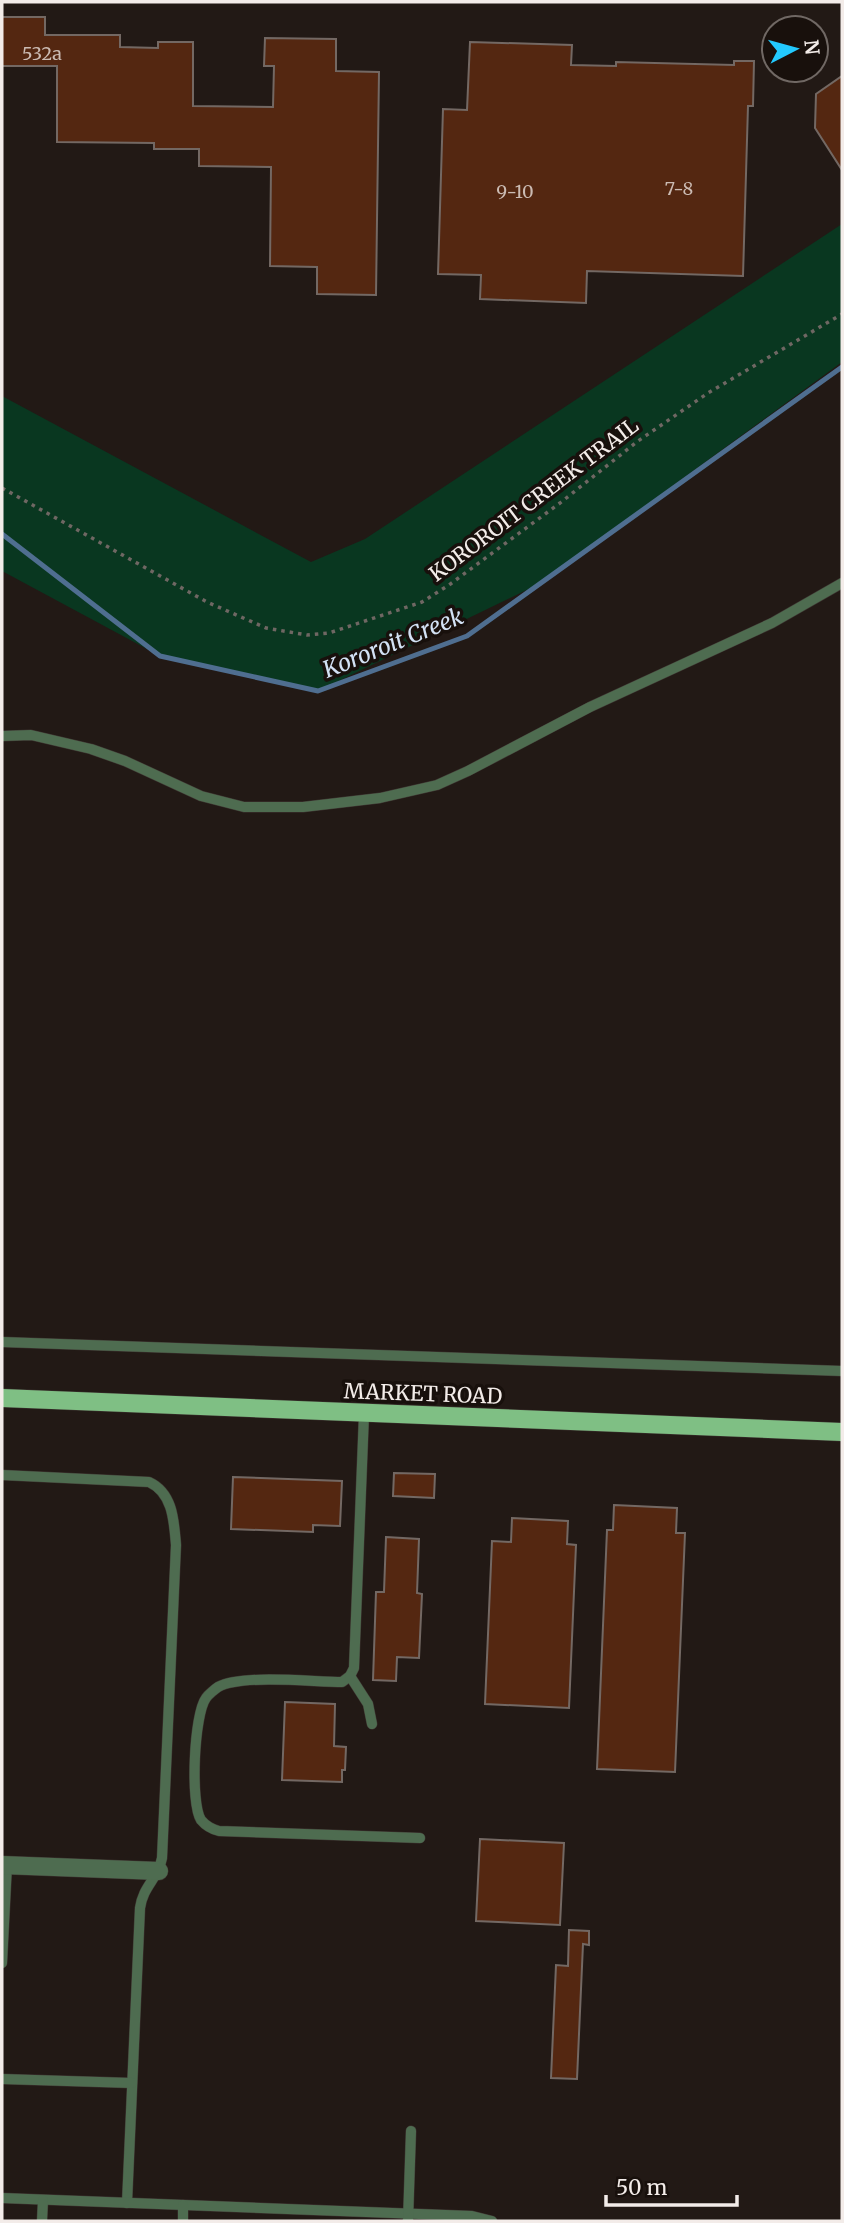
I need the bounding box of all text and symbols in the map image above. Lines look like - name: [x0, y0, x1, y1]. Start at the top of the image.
- north arrow: [760, 14, 830, 84]
- text: N: [799, 39, 825, 56]
- house number: 532a: [22, 42, 62, 65]
- house number: 7-8: [665, 177, 693, 200]
- house number: 9-10: [496, 180, 534, 203]
- street label: KOROROIT CREEK TRAIL: [424, 412, 644, 587]
- water label: Kororoit Creek: [318, 601, 468, 684]
- street label: MARKET ROAD: [343, 1377, 503, 1410]
- scale bar: [606, 2164, 737, 2208]
- text: 50 m: [616, 2174, 667, 2201]

